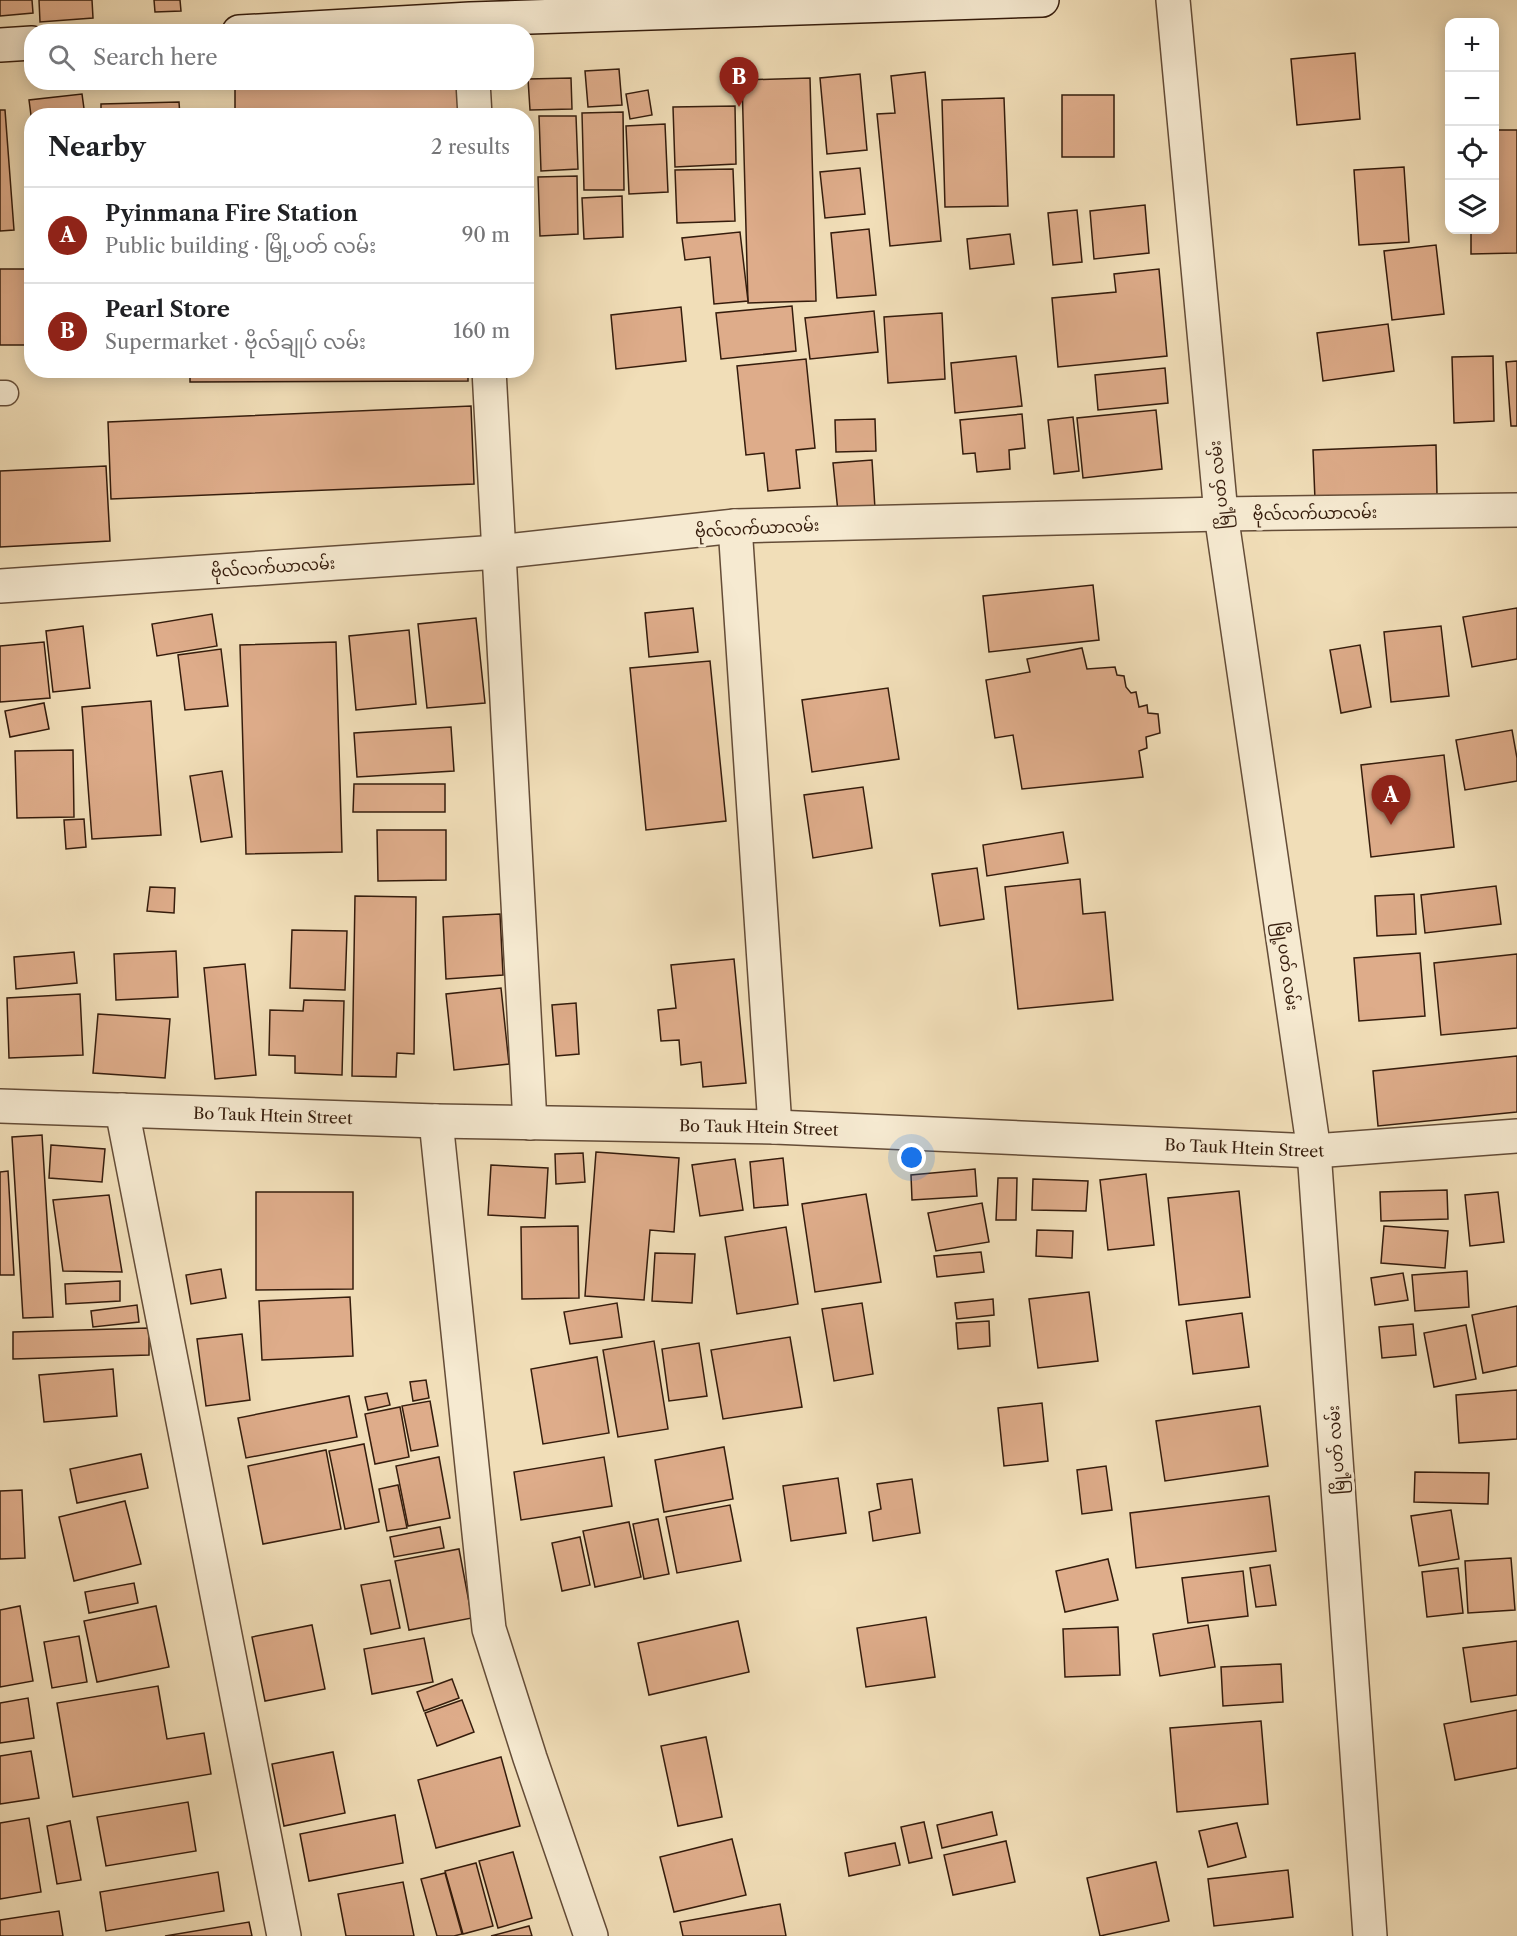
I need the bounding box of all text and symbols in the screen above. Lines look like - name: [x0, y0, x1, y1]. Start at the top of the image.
- map controls: [1445, 18, 1499, 234]
- button: +: [1445, 18, 1499, 72]
- search box: [24, 24, 534, 90]
- icon: search: [45, 41, 78, 74]
- text: Search here: [93, 44, 218, 71]
- pin: B: [720, 57, 758, 107]
- button: −: [1445, 72, 1499, 126]
- button: locate: [1445, 126, 1499, 180]
- text: Nearby: [48, 131, 146, 163]
- text: 2 results: [431, 135, 510, 159]
- button: layers: [1445, 180, 1499, 234]
- text: Pyinmana Fire Station: [105, 200, 358, 227]
- text: A: [60, 223, 75, 247]
- text: 90 m: [462, 223, 510, 247]
- text: Public building · မြို့ပတ် လမ်း: [105, 234, 376, 258]
- text: Pearl Store: [105, 296, 230, 323]
- text: B: [60, 319, 75, 343]
- text: 160 m: [453, 319, 510, 343]
- text: Supermarket · ဗိုလ်ချုပ် လမ်း: [105, 330, 366, 354]
- street label: မြို့ပတ် လမ်း: [1203, 439, 1238, 531]
- street label: ဗိုလ်လက်ယာလမ်း: [1253, 501, 1378, 529]
- street label: ဗိုလ်လက်ယာလမ်း: [694, 514, 820, 546]
- street label: ဗိုလ်လက်ယာလမ်း: [210, 552, 336, 586]
- pin: A: [1372, 776, 1410, 825]
- street label: မြို့ပတ် လမ်း: [1267, 920, 1304, 1012]
- street label: Bo Tauk Htein Street: [193, 1103, 353, 1128]
- street label: Bo Tauk Htein Street: [679, 1115, 839, 1140]
- street label: Bo Tauk Htein Street: [1164, 1134, 1325, 1161]
- your location: [897, 1143, 926, 1172]
- street label: မြို့ပတ် လမ်း: [1322, 1404, 1353, 1495]

